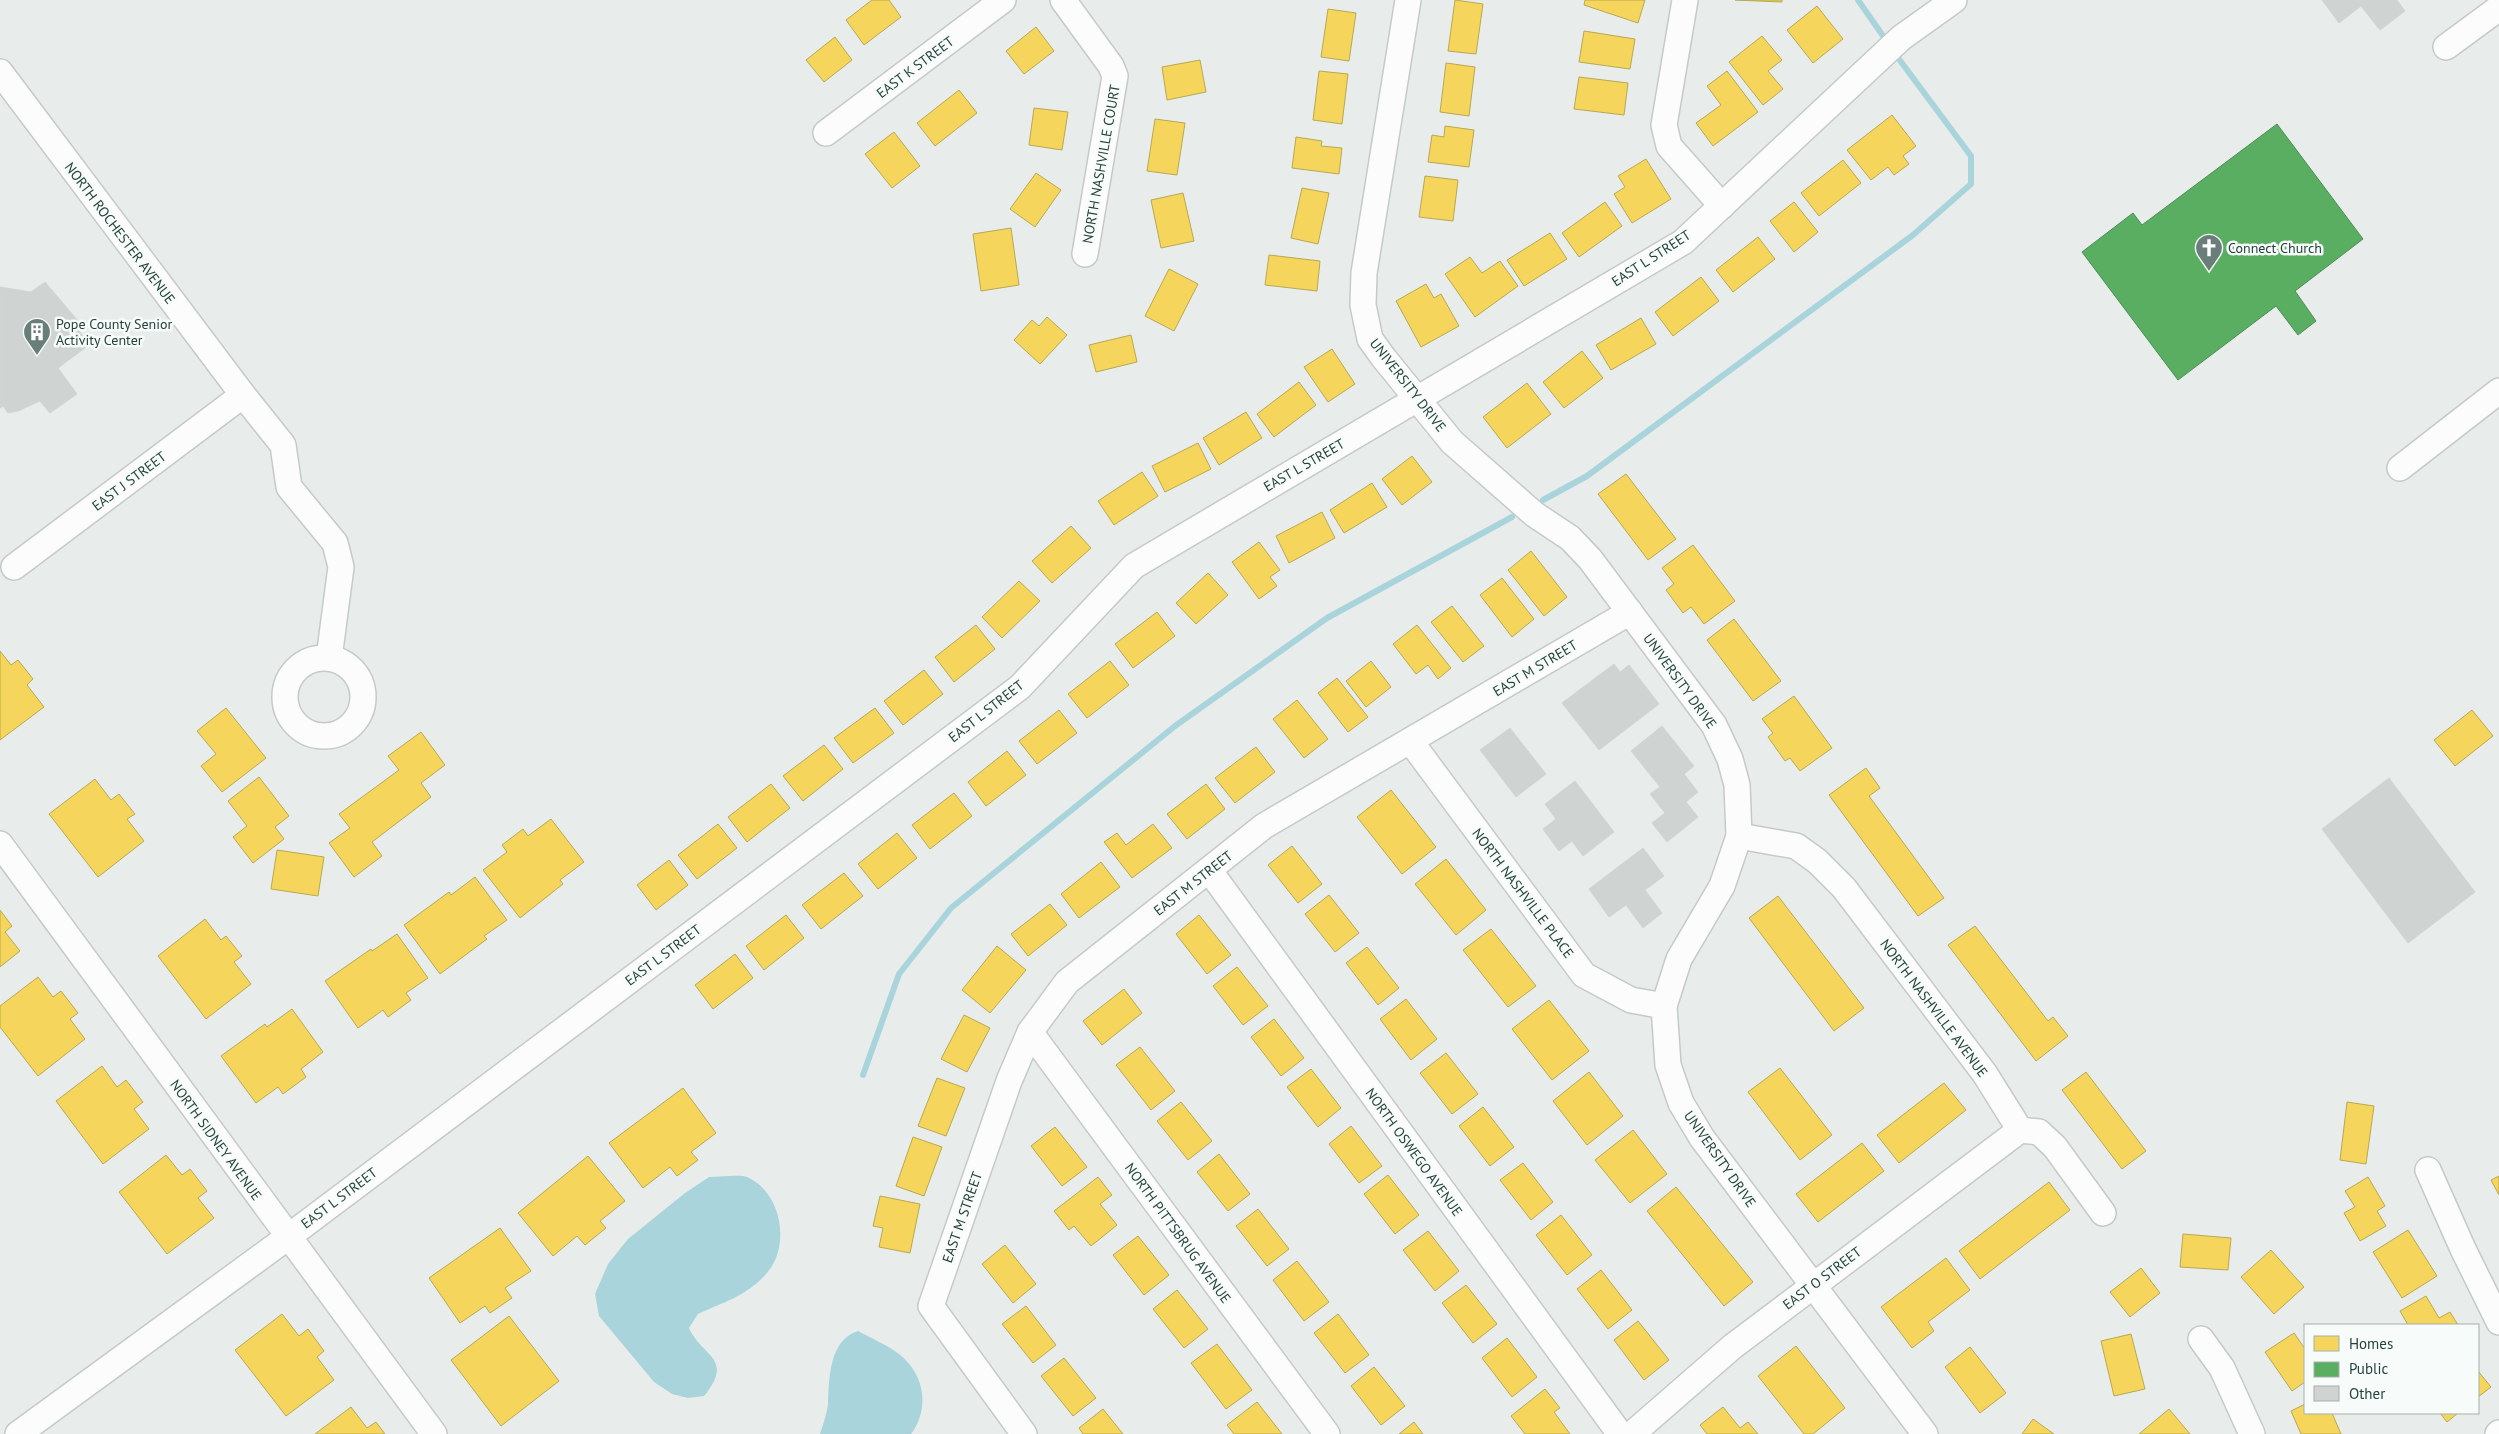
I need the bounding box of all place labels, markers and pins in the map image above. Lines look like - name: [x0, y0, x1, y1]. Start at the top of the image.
- church icon: Connect Church: [2194, 233, 2224, 272]
- place label: Connect Church: [2228, 239, 2322, 257]
- place label: Pope County Senior Activity Center: [56, 315, 172, 349]
- building icon: Pope County Senior Activity Center: [22, 317, 52, 356]

